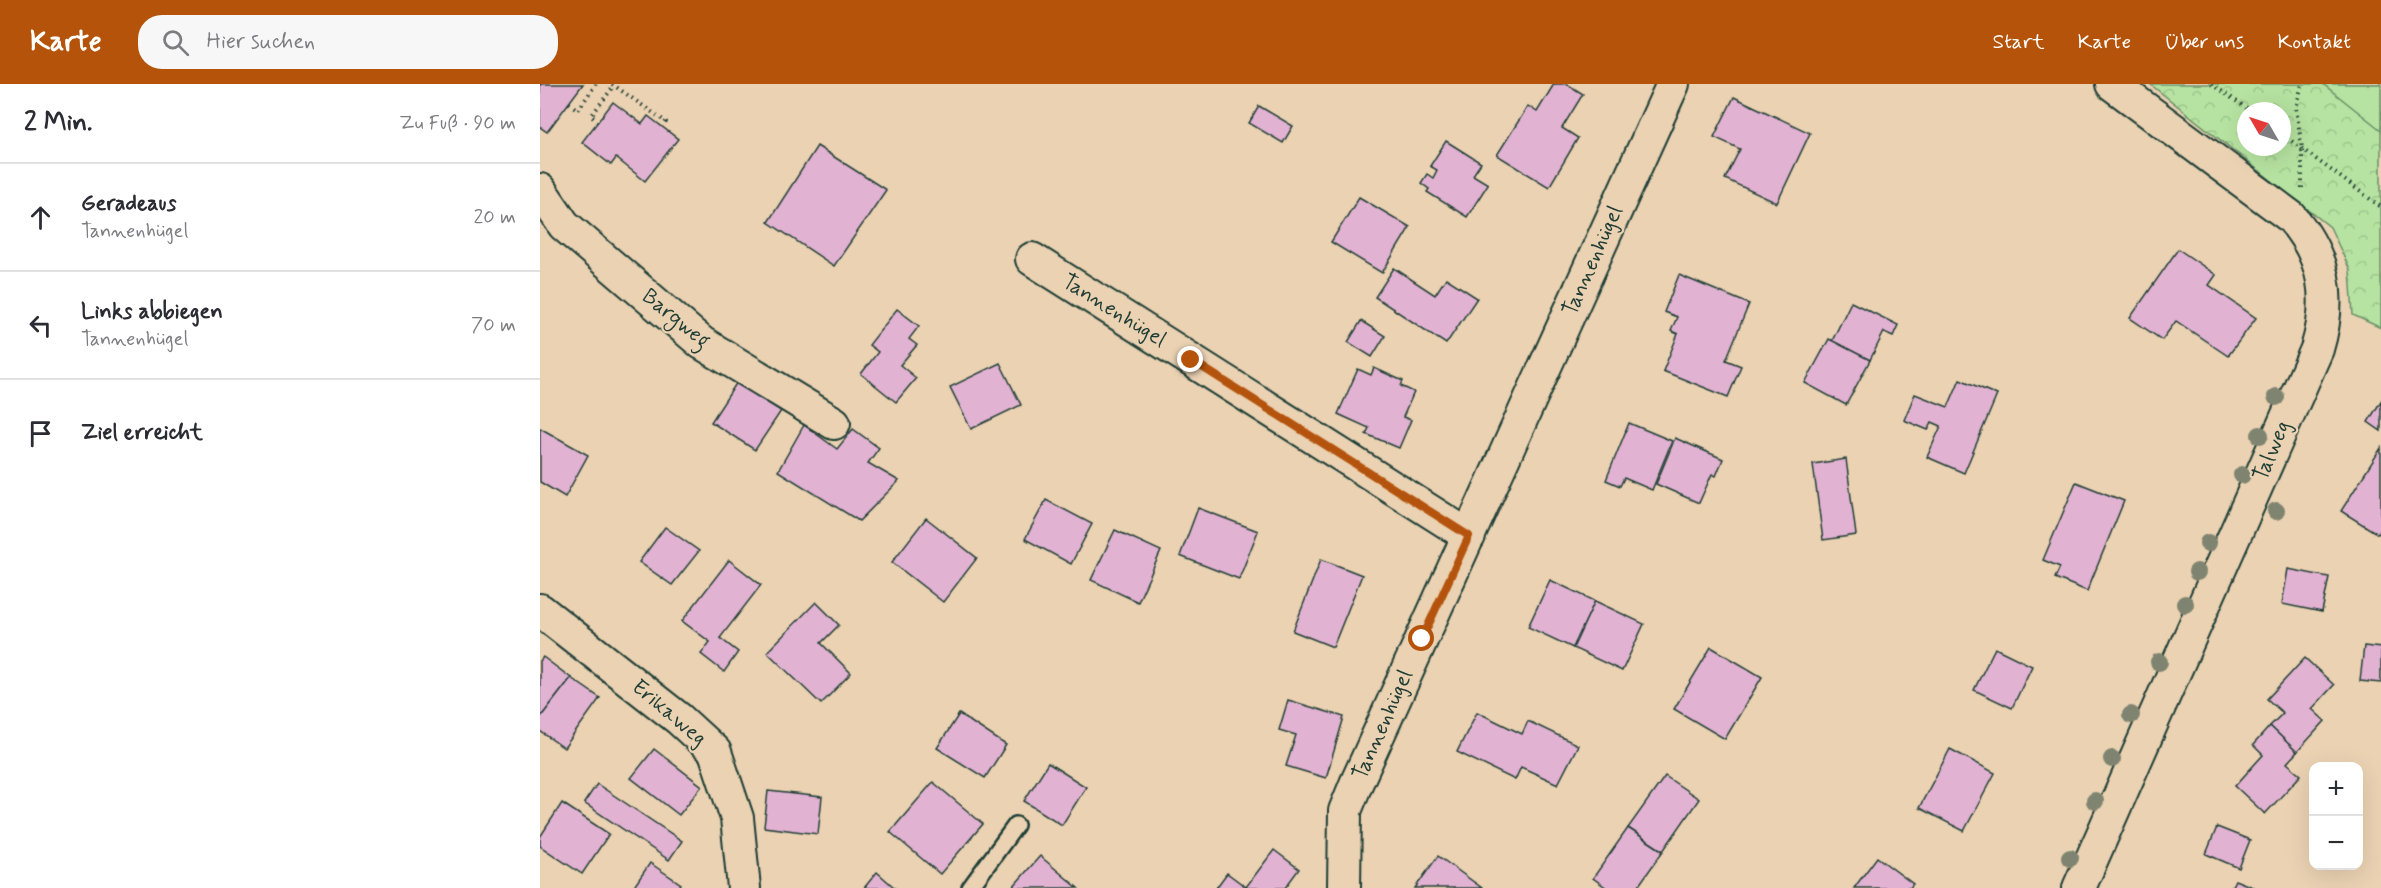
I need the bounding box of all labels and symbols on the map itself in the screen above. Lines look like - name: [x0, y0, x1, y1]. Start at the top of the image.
- north arrow: [2237, 102, 2291, 156]
- street label: Tannenhügel: [1556, 201, 1631, 321]
- street label: Tannenhügel: [1056, 268, 1171, 355]
- street label: Bargweg: [634, 283, 716, 358]
- route end: [1177, 346, 1203, 372]
- street label: Talweg: [2247, 416, 2298, 486]
- route start: [1408, 625, 1434, 651]
- street label: Tannenhügel: [1346, 665, 1421, 785]
- street label: Erikaweg: [625, 673, 712, 753]

